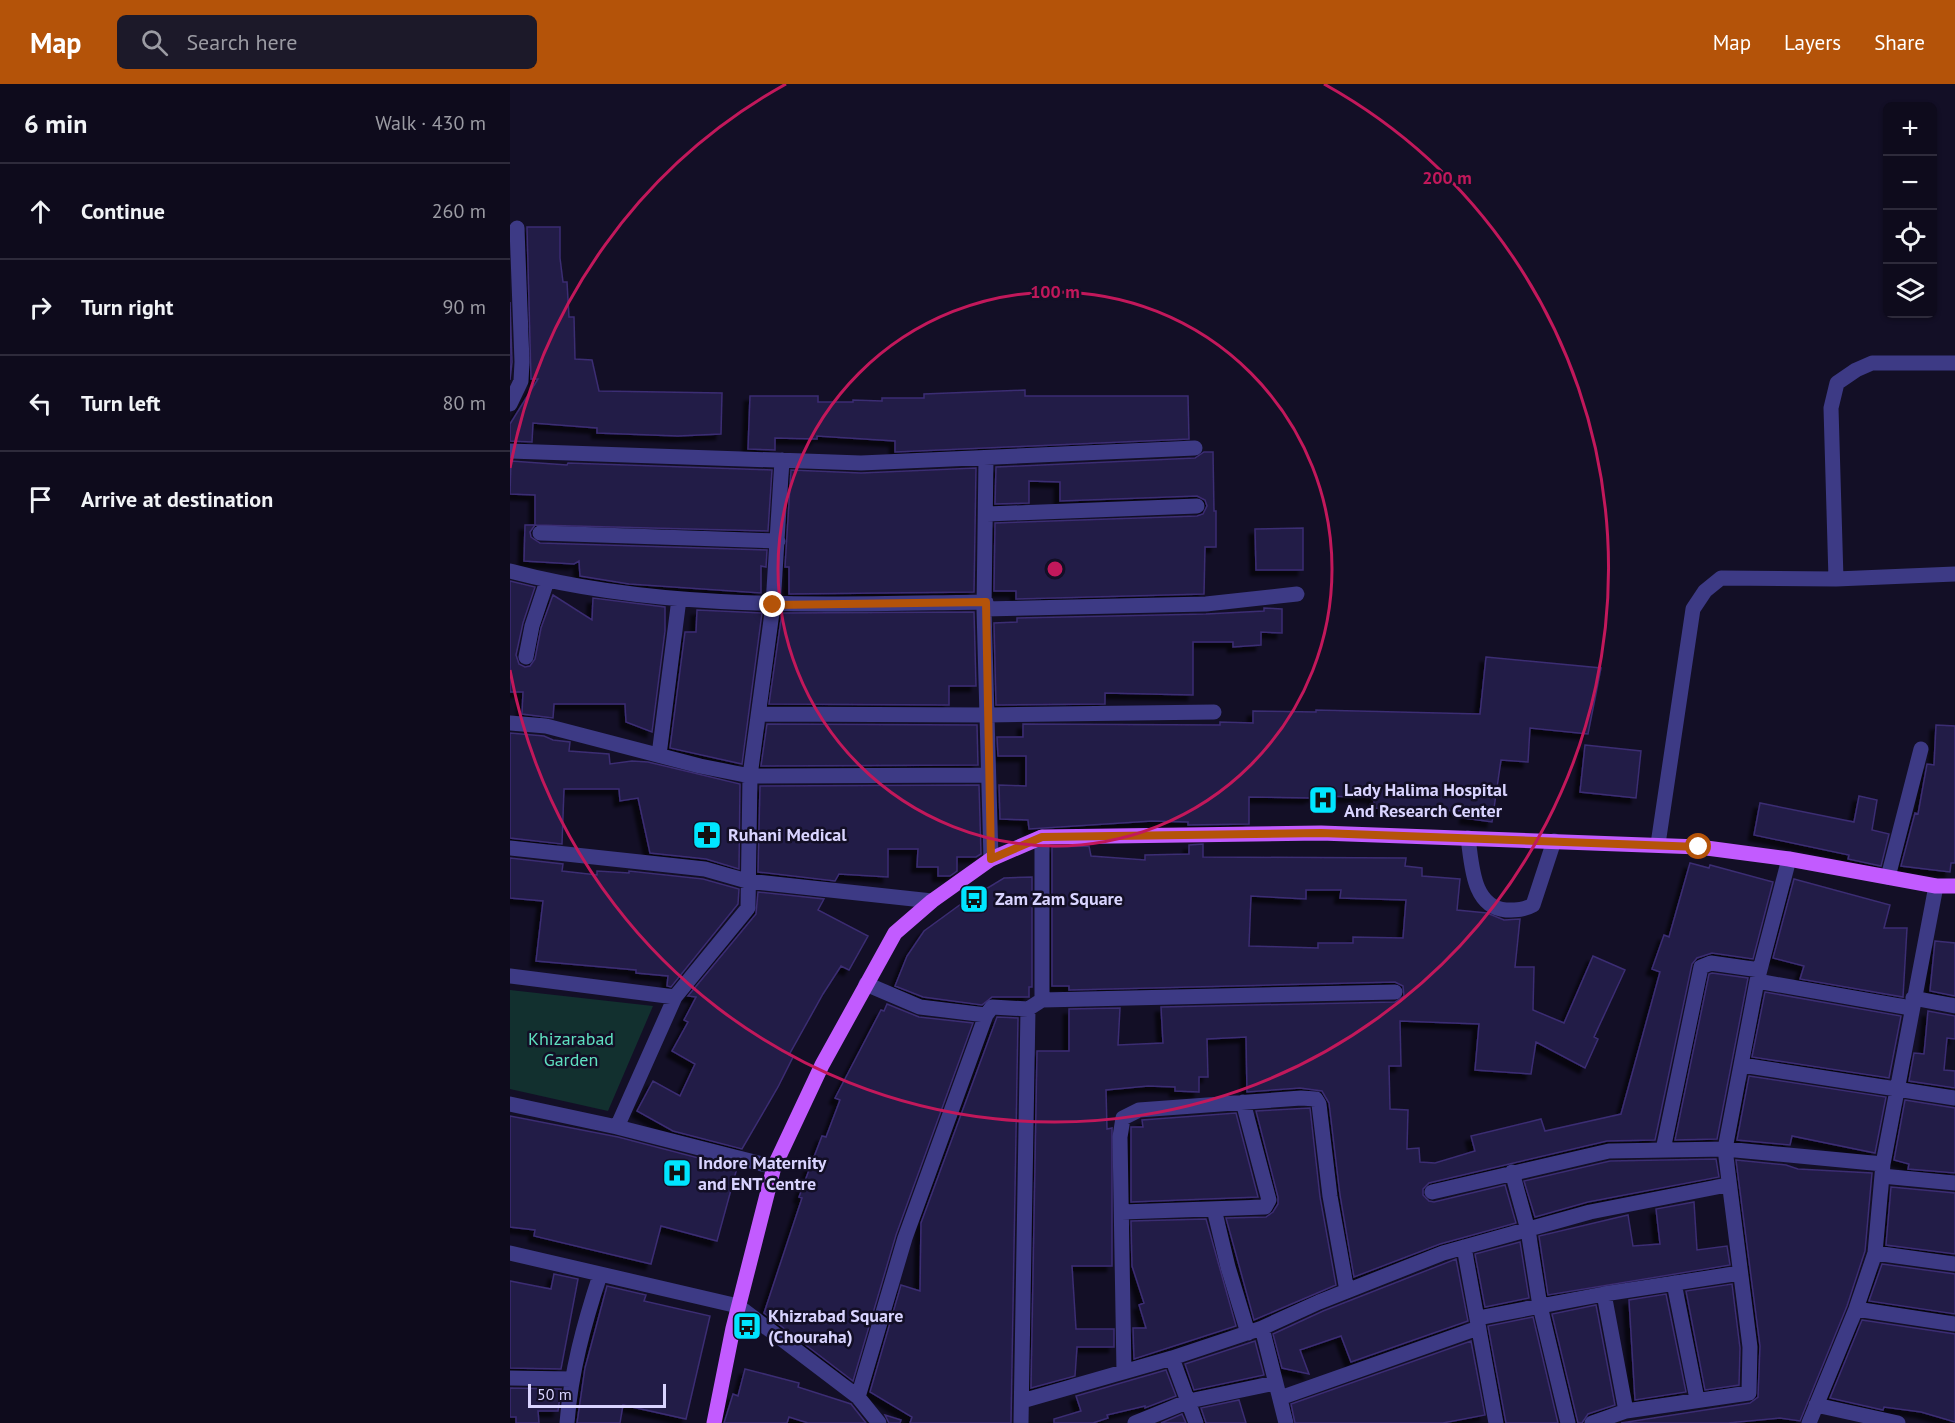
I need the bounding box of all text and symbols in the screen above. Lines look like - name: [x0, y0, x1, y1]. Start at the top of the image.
- search box: [117, 15, 537, 69]
- text: Map: [30, 24, 81, 61]
- icon: search: [138, 26, 171, 59]
- text: Search here: [186, 28, 297, 56]
- text: Map: [1713, 29, 1751, 56]
- text: Layers: [1784, 29, 1841, 56]
- text: Share: [1874, 29, 1925, 56]
- map controls: [1883, 102, 1937, 318]
- button: +: [1883, 102, 1937, 156]
- text: 6 min: [24, 107, 87, 140]
- text: Walk · 430 m: [375, 110, 486, 136]
- button: −: [1883, 156, 1937, 210]
- text: 200 m: [1422, 166, 1472, 189]
- icon: ahead: [24, 195, 57, 228]
- text: Continue: [81, 197, 165, 225]
- text: 260 m: [432, 198, 486, 224]
- button: locate: [1883, 210, 1937, 264]
- button: layers: [1883, 264, 1937, 318]
- text: 100 m: [1030, 280, 1080, 303]
- icon: right: [24, 291, 57, 324]
- text: Turn right: [81, 293, 173, 321]
- text: 90 m: [443, 294, 486, 320]
- icon: left: [24, 387, 57, 420]
- text: Turn left: [81, 389, 161, 417]
- text: 80 m: [443, 390, 486, 416]
- icon: arrive: [24, 483, 57, 516]
- text: Arrive at destination: [81, 485, 273, 513]
- centre of rings: [1045, 559, 1065, 579]
- route end: [759, 591, 785, 617]
- place label: Lady Halima Hospital And Research Center: [1344, 778, 1508, 822]
- hospital icon: Lady Halima Hospital And Research Center: [1307, 784, 1339, 816]
- pharmacy icon: Ruhani Medical: [691, 819, 723, 851]
- place label: Ruhani Medical: [728, 823, 847, 846]
- route start: [1685, 833, 1711, 859]
- bus stop icon: Zam Zam Square: [958, 883, 990, 915]
- place label: Zam Zam Square: [995, 887, 1123, 910]
- park label: Khizarabad Garden: [528, 1027, 614, 1071]
- place label: Indore Maternity and ENT Centre: [698, 1151, 827, 1195]
- hospital icon: Indore Maternity and ENT Centre: [661, 1157, 693, 1189]
- place label: Khizrabad Square (Chouraha): [768, 1304, 903, 1348]
- bus stop icon: Khizrabad Square (Chouraha): [731, 1310, 763, 1342]
- scale bar: [528, 1381, 666, 1408]
- text: 50 m: [537, 1384, 572, 1404]

